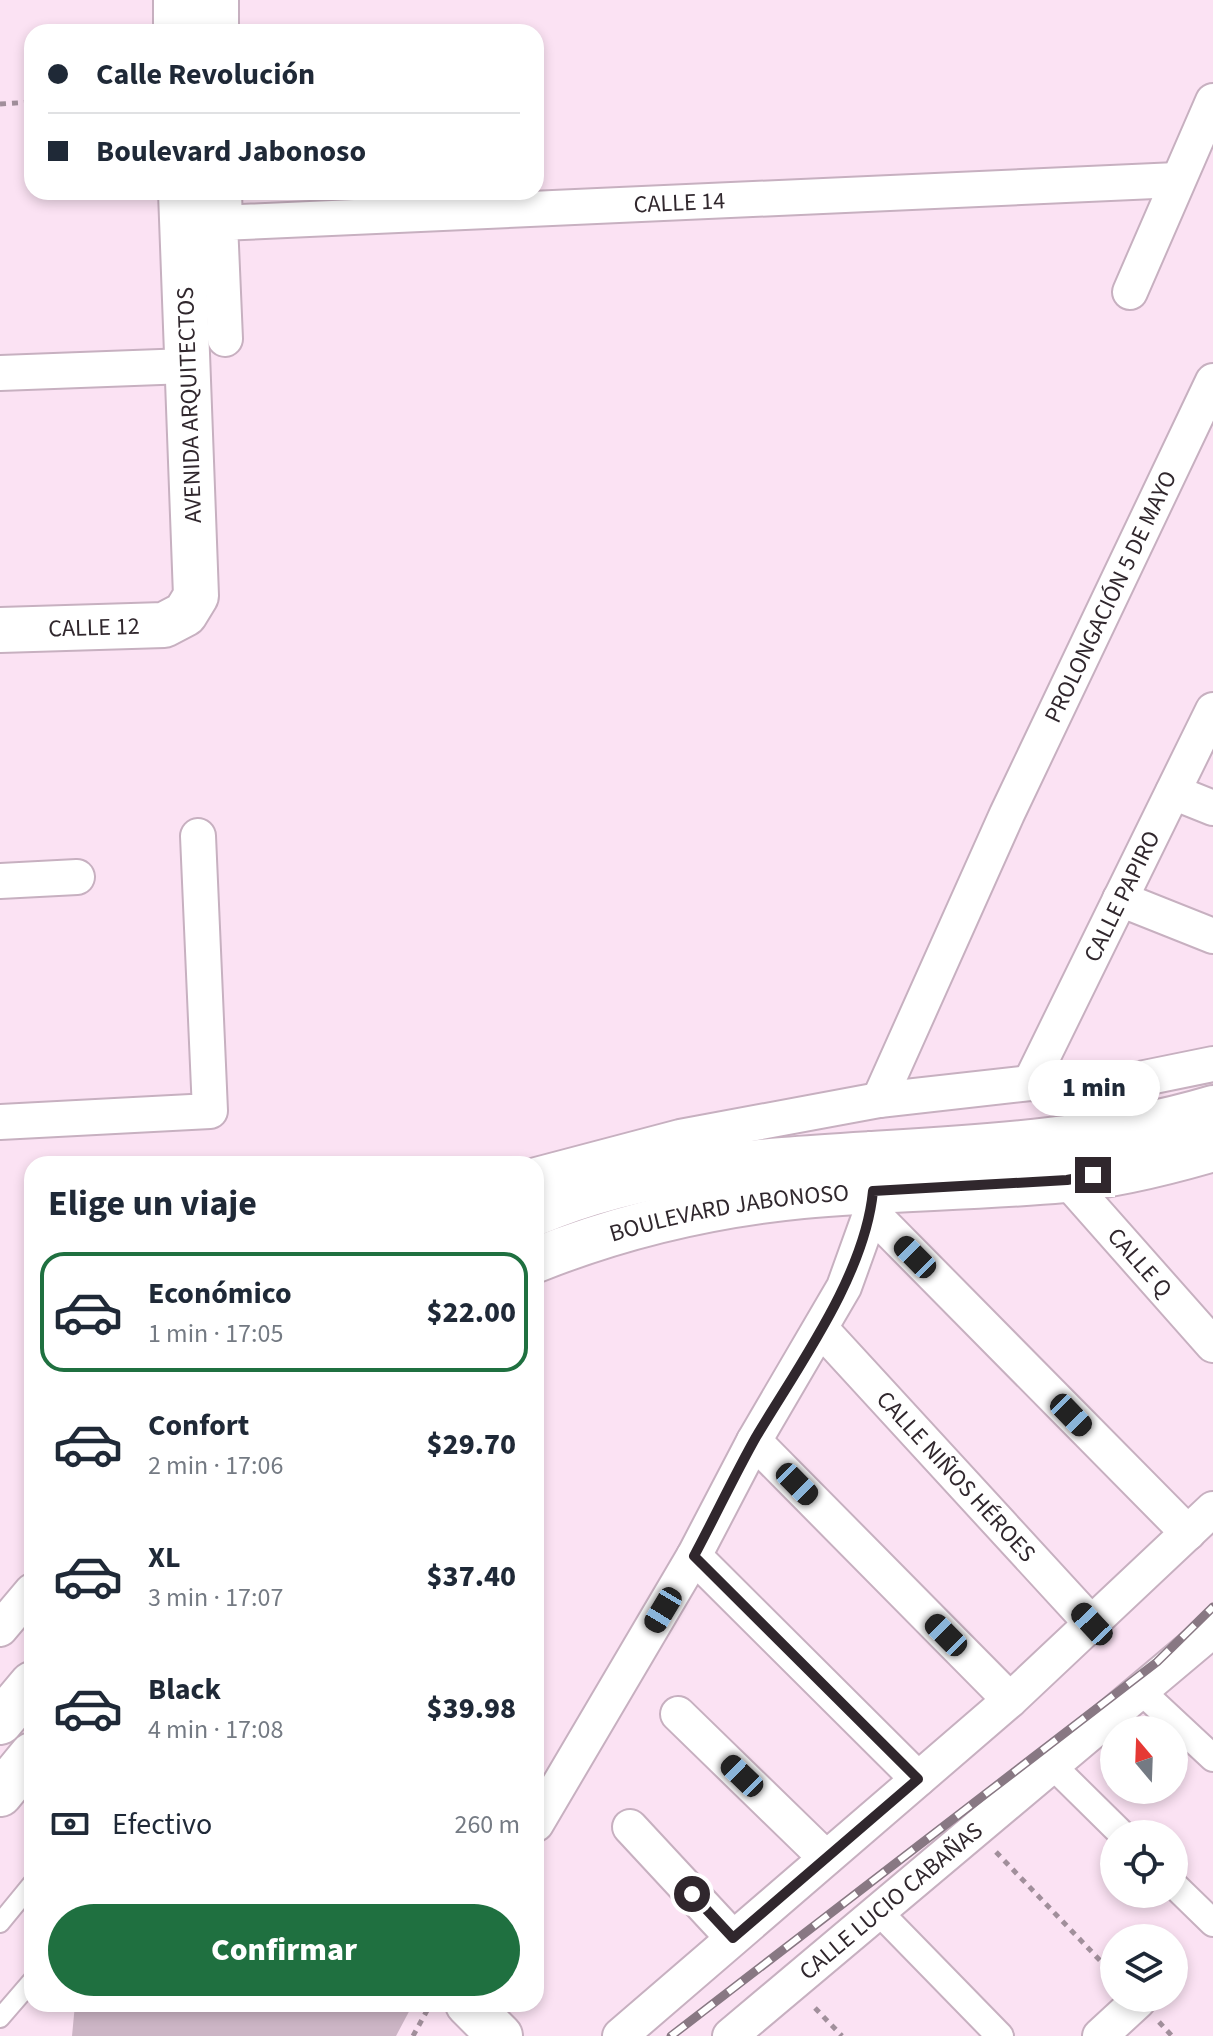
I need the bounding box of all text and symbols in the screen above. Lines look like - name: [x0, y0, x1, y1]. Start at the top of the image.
- text: Calle Revolución: [96, 53, 315, 96]
- text: Boulevard Jabonoso: [96, 130, 366, 173]
- street label: CALLE 14: [633, 183, 726, 222]
- street label: AVENIDA ARQUITECTOS: [168, 286, 211, 524]
- street label: PROLONGACIÓN 5 DE MAYO: [1036, 465, 1186, 729]
- street label: CALLE 12: [48, 609, 140, 647]
- street label: CALLE PAPIRO: [1075, 825, 1169, 968]
- callout: 1 min: [1027, 1059, 1159, 1115]
- text: 1 min: [1062, 1069, 1126, 1106]
- route end: [1075, 1157, 1111, 1193]
- street label: BOULEVARD JABONOSO: [605, 1175, 850, 1251]
- text: Elige un viaje: [48, 1178, 257, 1229]
- street label: CALLE Q: [1099, 1220, 1180, 1306]
- car: [890, 1232, 940, 1282]
- text: Económico: [148, 1272, 292, 1315]
- icon: car: [52, 1276, 124, 1348]
- text: $22.00: [427, 1291, 516, 1334]
- text: 1 min · 17:05: [148, 1315, 283, 1352]
- street label: CALLE NIÑOS HÉROES: [868, 1383, 1044, 1570]
- car: [1046, 1389, 1096, 1441]
- text: Confort: [148, 1404, 249, 1447]
- icon: car: [52, 1408, 124, 1480]
- text: $29.70: [427, 1423, 516, 1466]
- text: 2 min · 17:06: [148, 1447, 283, 1484]
- car: [772, 1459, 822, 1509]
- text: XL: [148, 1536, 181, 1579]
- icon: car: [52, 1540, 124, 1612]
- text: $37.40: [427, 1555, 516, 1598]
- text: 3 min · 17:07: [148, 1579, 283, 1616]
- car: [640, 1583, 686, 1637]
- car: [1067, 1598, 1117, 1650]
- car: [921, 1610, 971, 1660]
- text: Black: [148, 1668, 221, 1711]
- icon: car: [52, 1672, 124, 1744]
- text: $39.98: [427, 1687, 516, 1730]
- text: 4 min · 17:08: [148, 1711, 283, 1748]
- north arrow: [1100, 1716, 1188, 1804]
- map controls: [1100, 1716, 1188, 2012]
- car: [716, 1751, 768, 1801]
- icon: cash: [48, 1802, 92, 1846]
- text: Efectivo: [112, 1803, 212, 1846]
- text: 260 m: [454, 1806, 520, 1843]
- street label: CALLE LUCIO CABAÑAS: [792, 1814, 990, 1989]
- button: locate: [1100, 1820, 1188, 1908]
- route start: [674, 1876, 710, 1912]
- button: Confirmar: [48, 1904, 520, 1996]
- button: layers: [1100, 1924, 1188, 2012]

